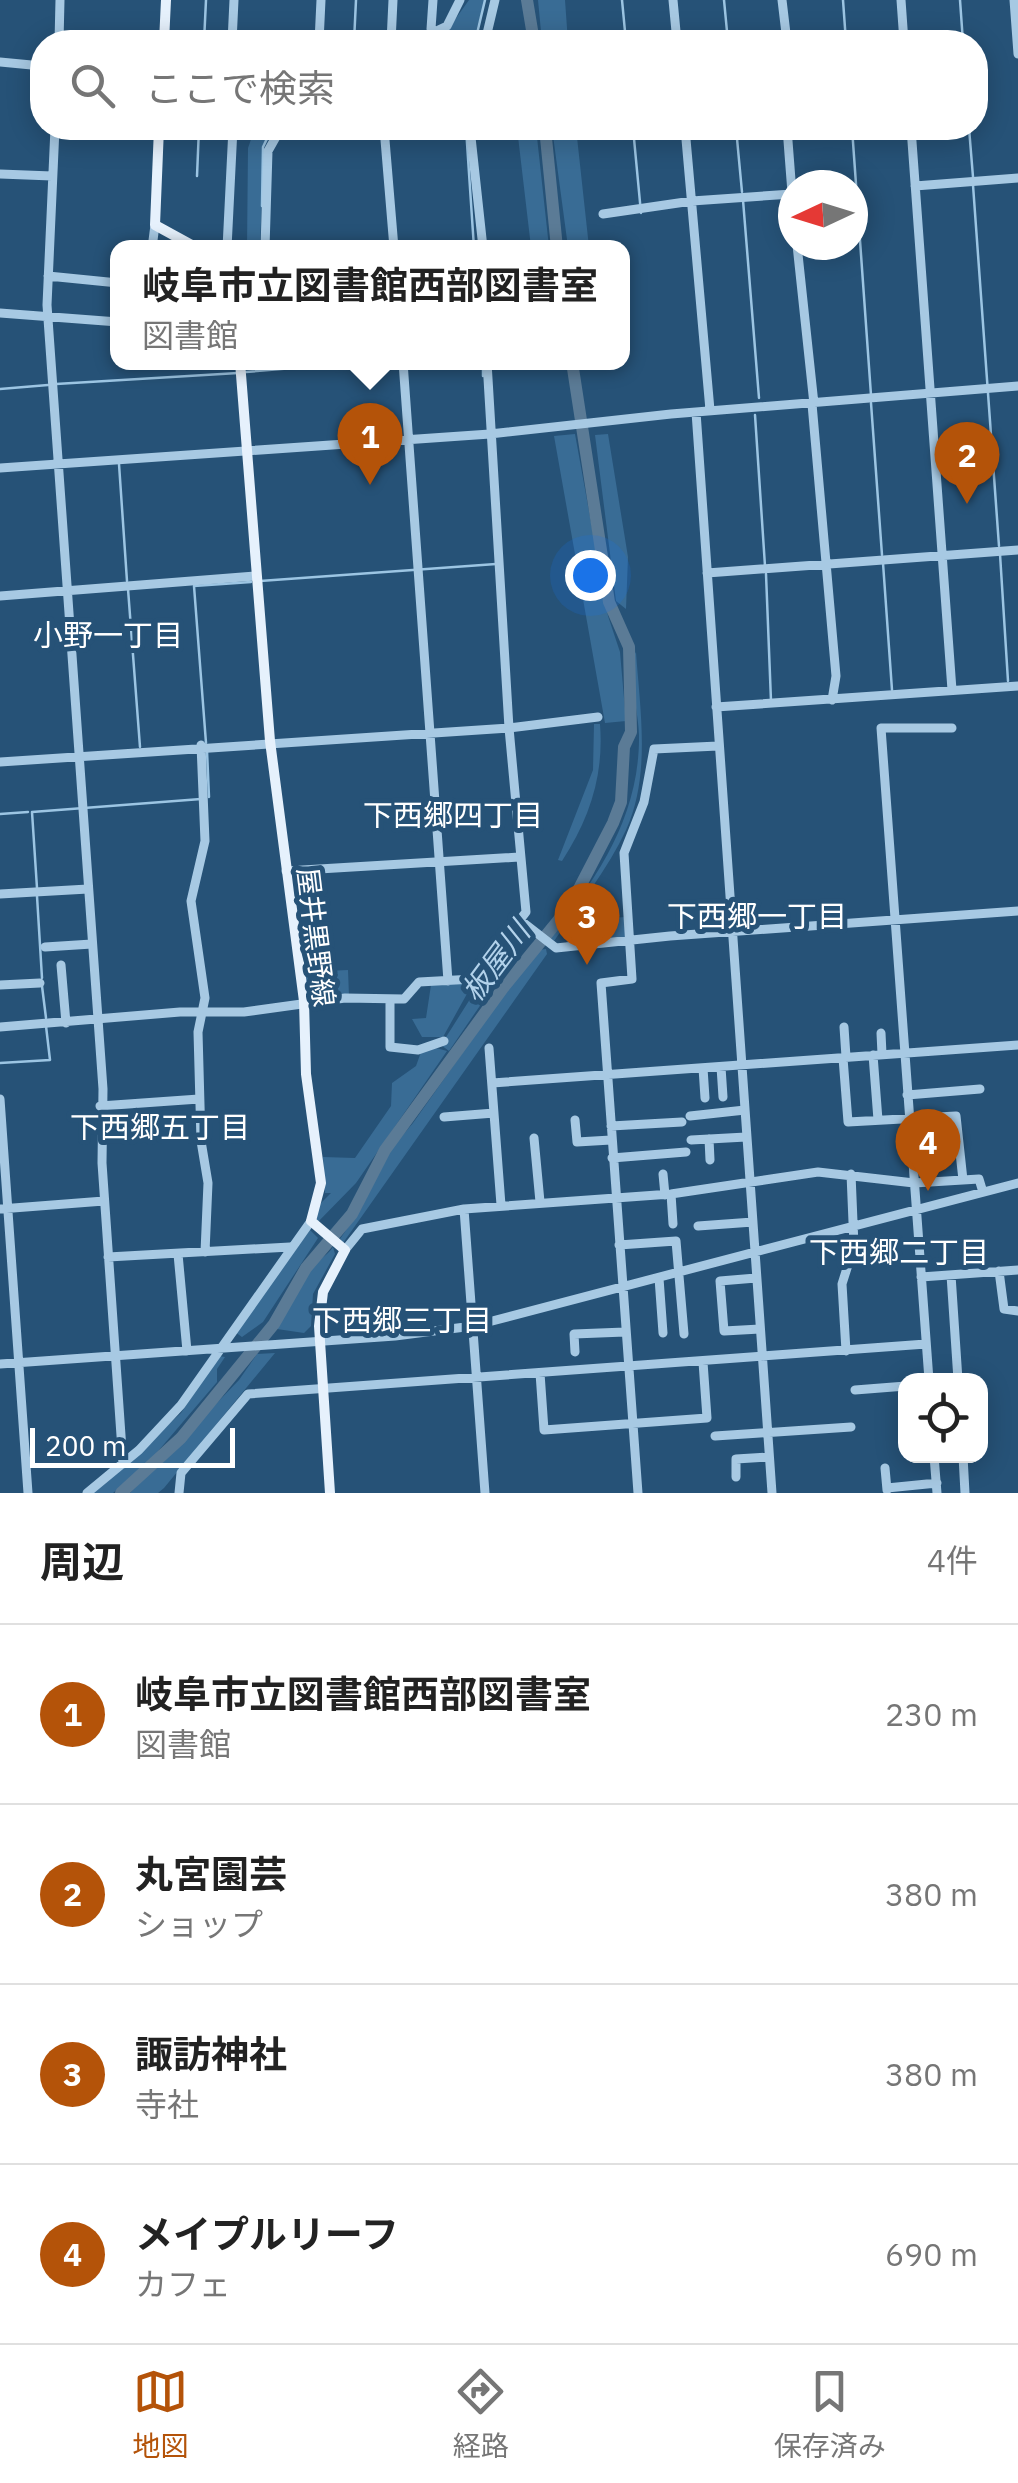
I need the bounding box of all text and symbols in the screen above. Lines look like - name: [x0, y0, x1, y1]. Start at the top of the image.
- search box: [30, 30, 988, 140]
- icon: search: [65, 58, 120, 113]
- text: ここで検索: [145, 63, 335, 112]
- north arrow: [778, 170, 868, 260]
- popup: [110, 240, 630, 370]
- text: 岐阜市立図書館西部図書室: [142, 260, 598, 309]
- text: 図書館: [142, 314, 238, 356]
- pin: 1: [338, 402, 402, 485]
- pin: 2: [934, 422, 1000, 504]
- your location: [565, 550, 616, 601]
- district label: 小野一丁目: [33, 615, 183, 654]
- district label: 下西郷四丁目: [363, 795, 543, 834]
- street label: 屋井黒野線: [290, 865, 343, 1009]
- pin: 3: [554, 882, 620, 965]
- district label: 下西郷一丁目: [667, 896, 847, 935]
- water label: 板屋川: [452, 911, 539, 1009]
- district label: 下西郷五丁目: [70, 1107, 250, 1146]
- pin: 4: [896, 1108, 960, 1191]
- district label: 下西郷二丁目: [809, 1232, 989, 1271]
- district label: 下西郷三丁目: [312, 1300, 492, 1339]
- map controls: [898, 1373, 988, 1463]
- button: locate: [898, 1373, 988, 1463]
- scale bar: [30, 1423, 235, 1468]
- text: 200 m: [45, 1427, 126, 1464]
- text: 周辺: [40, 1534, 124, 1589]
- text: 4件: [927, 1539, 978, 1581]
- text: 岐阜市立図書館西部図書室: [135, 1669, 591, 1718]
- text: 1: [63, 1693, 82, 1735]
- text: 230 m: [885, 1693, 978, 1735]
- text: 図書館: [135, 1723, 231, 1765]
- text: 丸宮園芸: [135, 1849, 287, 1898]
- text: 2: [63, 1873, 82, 1915]
- text: 380 m: [885, 1873, 978, 1915]
- text: ショップ: [135, 1903, 263, 1945]
- text: 諏訪神社: [135, 2029, 287, 2078]
- text: 3: [63, 2053, 82, 2095]
- text: 380 m: [885, 2053, 978, 2095]
- text: 寺社: [135, 2083, 199, 2125]
- text: メイプルリーフ: [135, 2209, 399, 2258]
- text: 4: [63, 2233, 82, 2275]
- text: 690 m: [885, 2233, 978, 2275]
- text: カフェ: [135, 2263, 231, 2305]
- tab: 地図: [132, 2364, 188, 2464]
- tab: 経路: [453, 2364, 509, 2464]
- tab: 保存済み: [774, 2364, 886, 2464]

